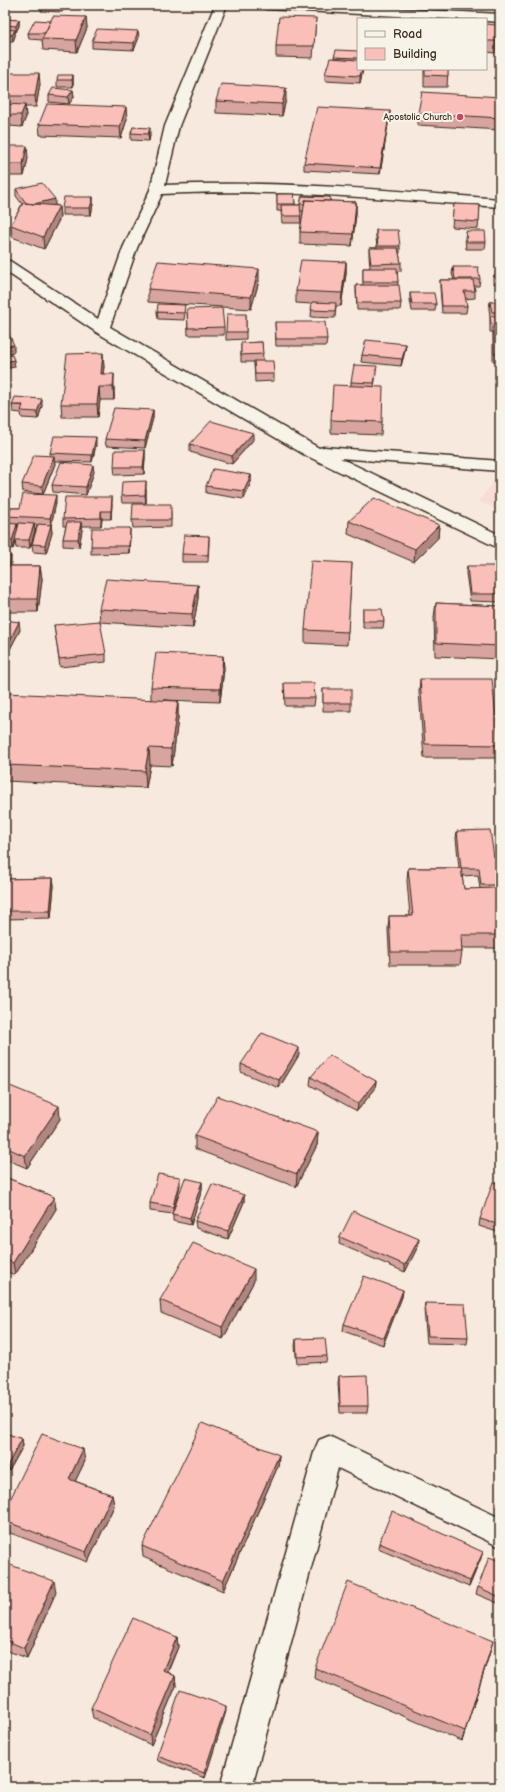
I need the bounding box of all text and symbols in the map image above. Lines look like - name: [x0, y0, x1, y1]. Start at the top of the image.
- legend: [357, 18, 487, 70]
- text: Road: [393, 27, 422, 42]
- text: Building: [393, 47, 437, 62]
- place label: Apostolic Church: [384, 112, 452, 123]
- marker: Apostolic Church: [455, 112, 465, 122]

